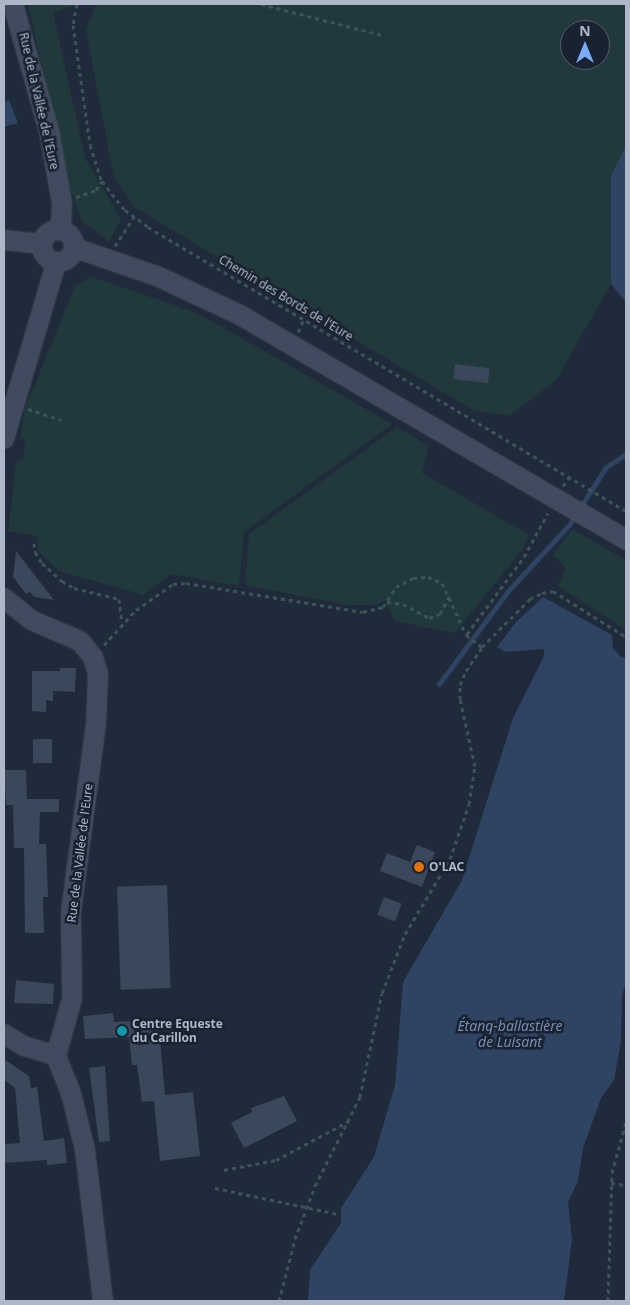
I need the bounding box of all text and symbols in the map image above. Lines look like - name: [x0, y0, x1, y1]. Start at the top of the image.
- north arrow: [560, 20, 610, 70]
- text: N: [579, 21, 591, 40]
- street label: Rue de la Vallée de l'Eure: [16, 31, 62, 171]
- street label: Chemin des Bords de l'Eure: [216, 252, 356, 344]
- street label: Rue de la Vallée de l'Eure: [64, 783, 96, 923]
- place label: O'LAC: [429, 860, 464, 874]
- marker: O'LAC: [413, 861, 425, 873]
- place label: Centre Equeste du Carillon: [132, 1017, 223, 1045]
- water label: Étang-ballastière de Luisant: [457, 1018, 563, 1050]
- marker: Centre Equeste du Carillon: [116, 1025, 128, 1037]

